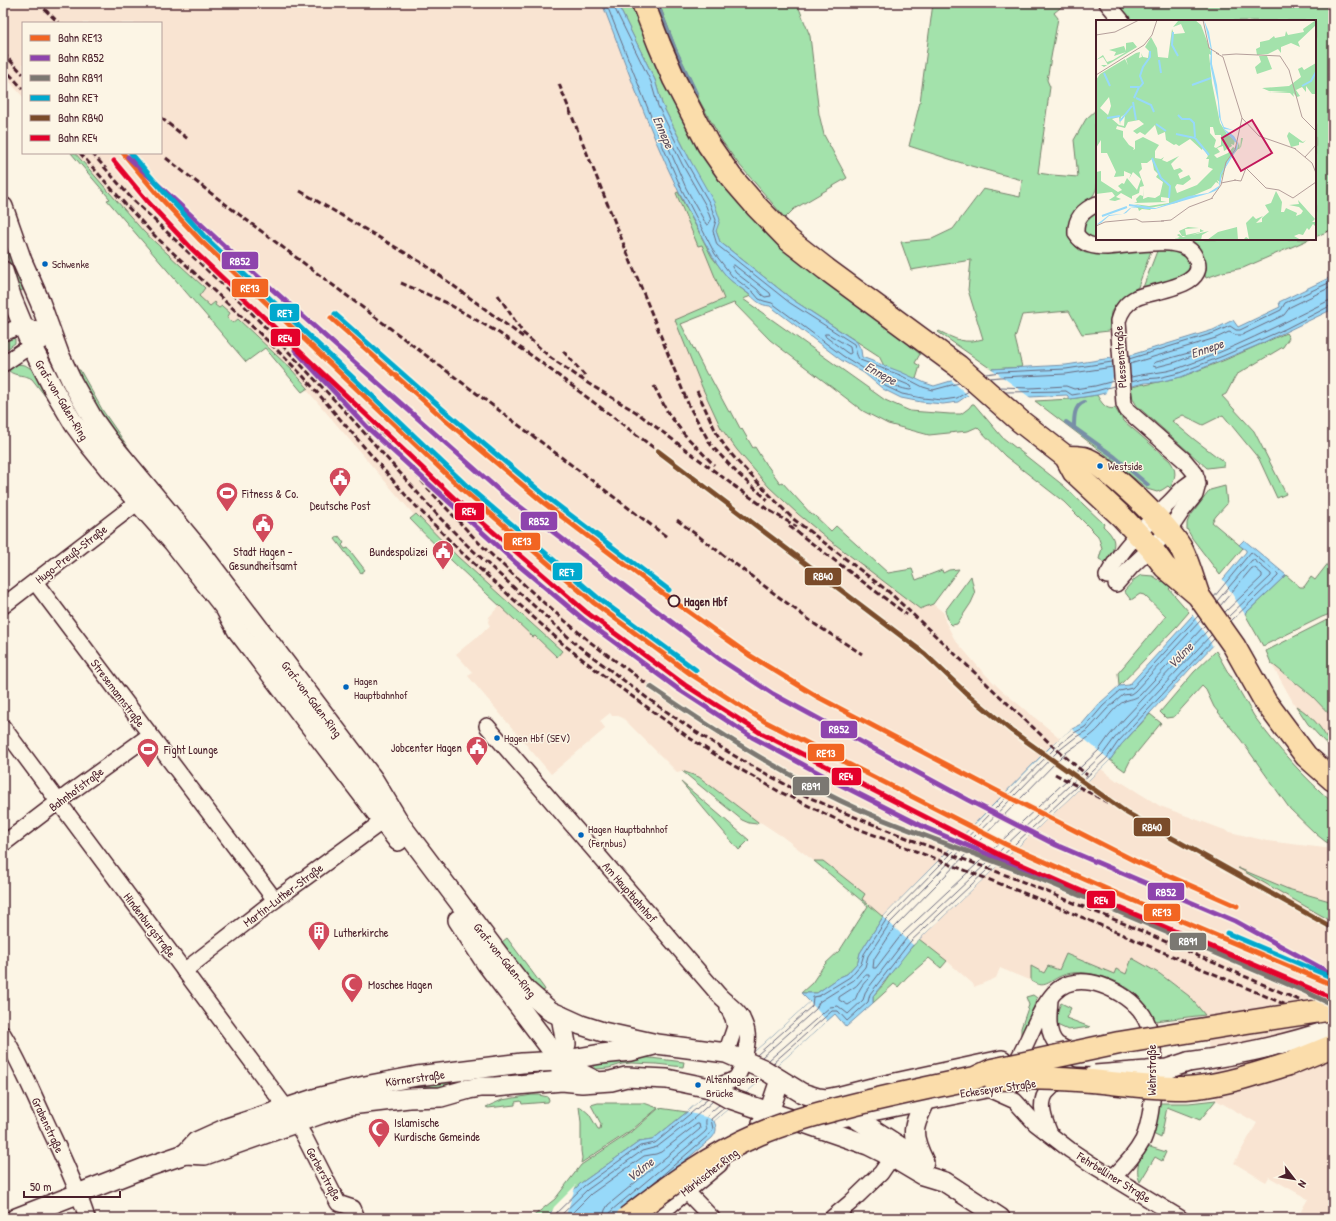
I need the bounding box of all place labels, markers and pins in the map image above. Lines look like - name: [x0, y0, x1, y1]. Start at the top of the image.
- place label: Schwenke: [52, 257, 90, 271]
- marker: Schwenke: [40, 259, 50, 269]
- place label: Westside: [1108, 459, 1143, 473]
- marker: Westside: [1095, 461, 1105, 471]
- public building icon: Deutsche Post: [327, 465, 353, 498]
- sports icon: Fitness & Co.: [214, 480, 240, 513]
- place label: Fitness & Co.: [241, 485, 299, 502]
- place label: Deutsche Post: [310, 497, 371, 514]
- public building icon: Stadt Hagen - Gesundheitsamt: [250, 511, 276, 544]
- public building icon: Bundespolizei: [430, 538, 456, 571]
- place label: Stadt Hagen - Gesundheitsamt: [229, 543, 298, 574]
- place label: Bundespolizei: [369, 543, 428, 560]
- place label: Hagen Hbf: [684, 593, 728, 611]
- marker: Hagen Hbf: [667, 594, 681, 608]
- place label: Hagen Hauptbahnhof: [354, 674, 408, 702]
- marker: Hagen Hauptbahnhof: [341, 682, 351, 692]
- place label: Hagen Hbf (SEV): [504, 731, 570, 745]
- marker: Hagen Hbf (SEV): [492, 733, 502, 743]
- public building icon: Jobcenter Hagen: [464, 734, 490, 767]
- sports icon: Fight Lounge: [135, 736, 161, 769]
- place label: Jobcenter Hagen: [391, 739, 462, 756]
- place label: Fight Lounge: [163, 741, 218, 758]
- place label: Hagen Hauptbahnhof (Fernbus): [588, 822, 668, 850]
- marker: Hagen Hauptbahnhof (Fernbus): [576, 830, 586, 840]
- building icon: Lutherkirche: [306, 919, 332, 952]
- place label: Lutherkirche: [334, 924, 389, 941]
- mosque icon: Moschee Hagen: [339, 971, 365, 1004]
- place label: Moschee Hagen: [368, 976, 432, 993]
- place label: Altenhagener Brücke: [706, 1072, 760, 1100]
- marker: Altenhagener Brücke: [693, 1080, 703, 1090]
- place label: Islamische Kurdische Gemeinde: [394, 1114, 480, 1145]
- mosque icon: Islamische Kurdische Gemeinde: [366, 1116, 392, 1149]

